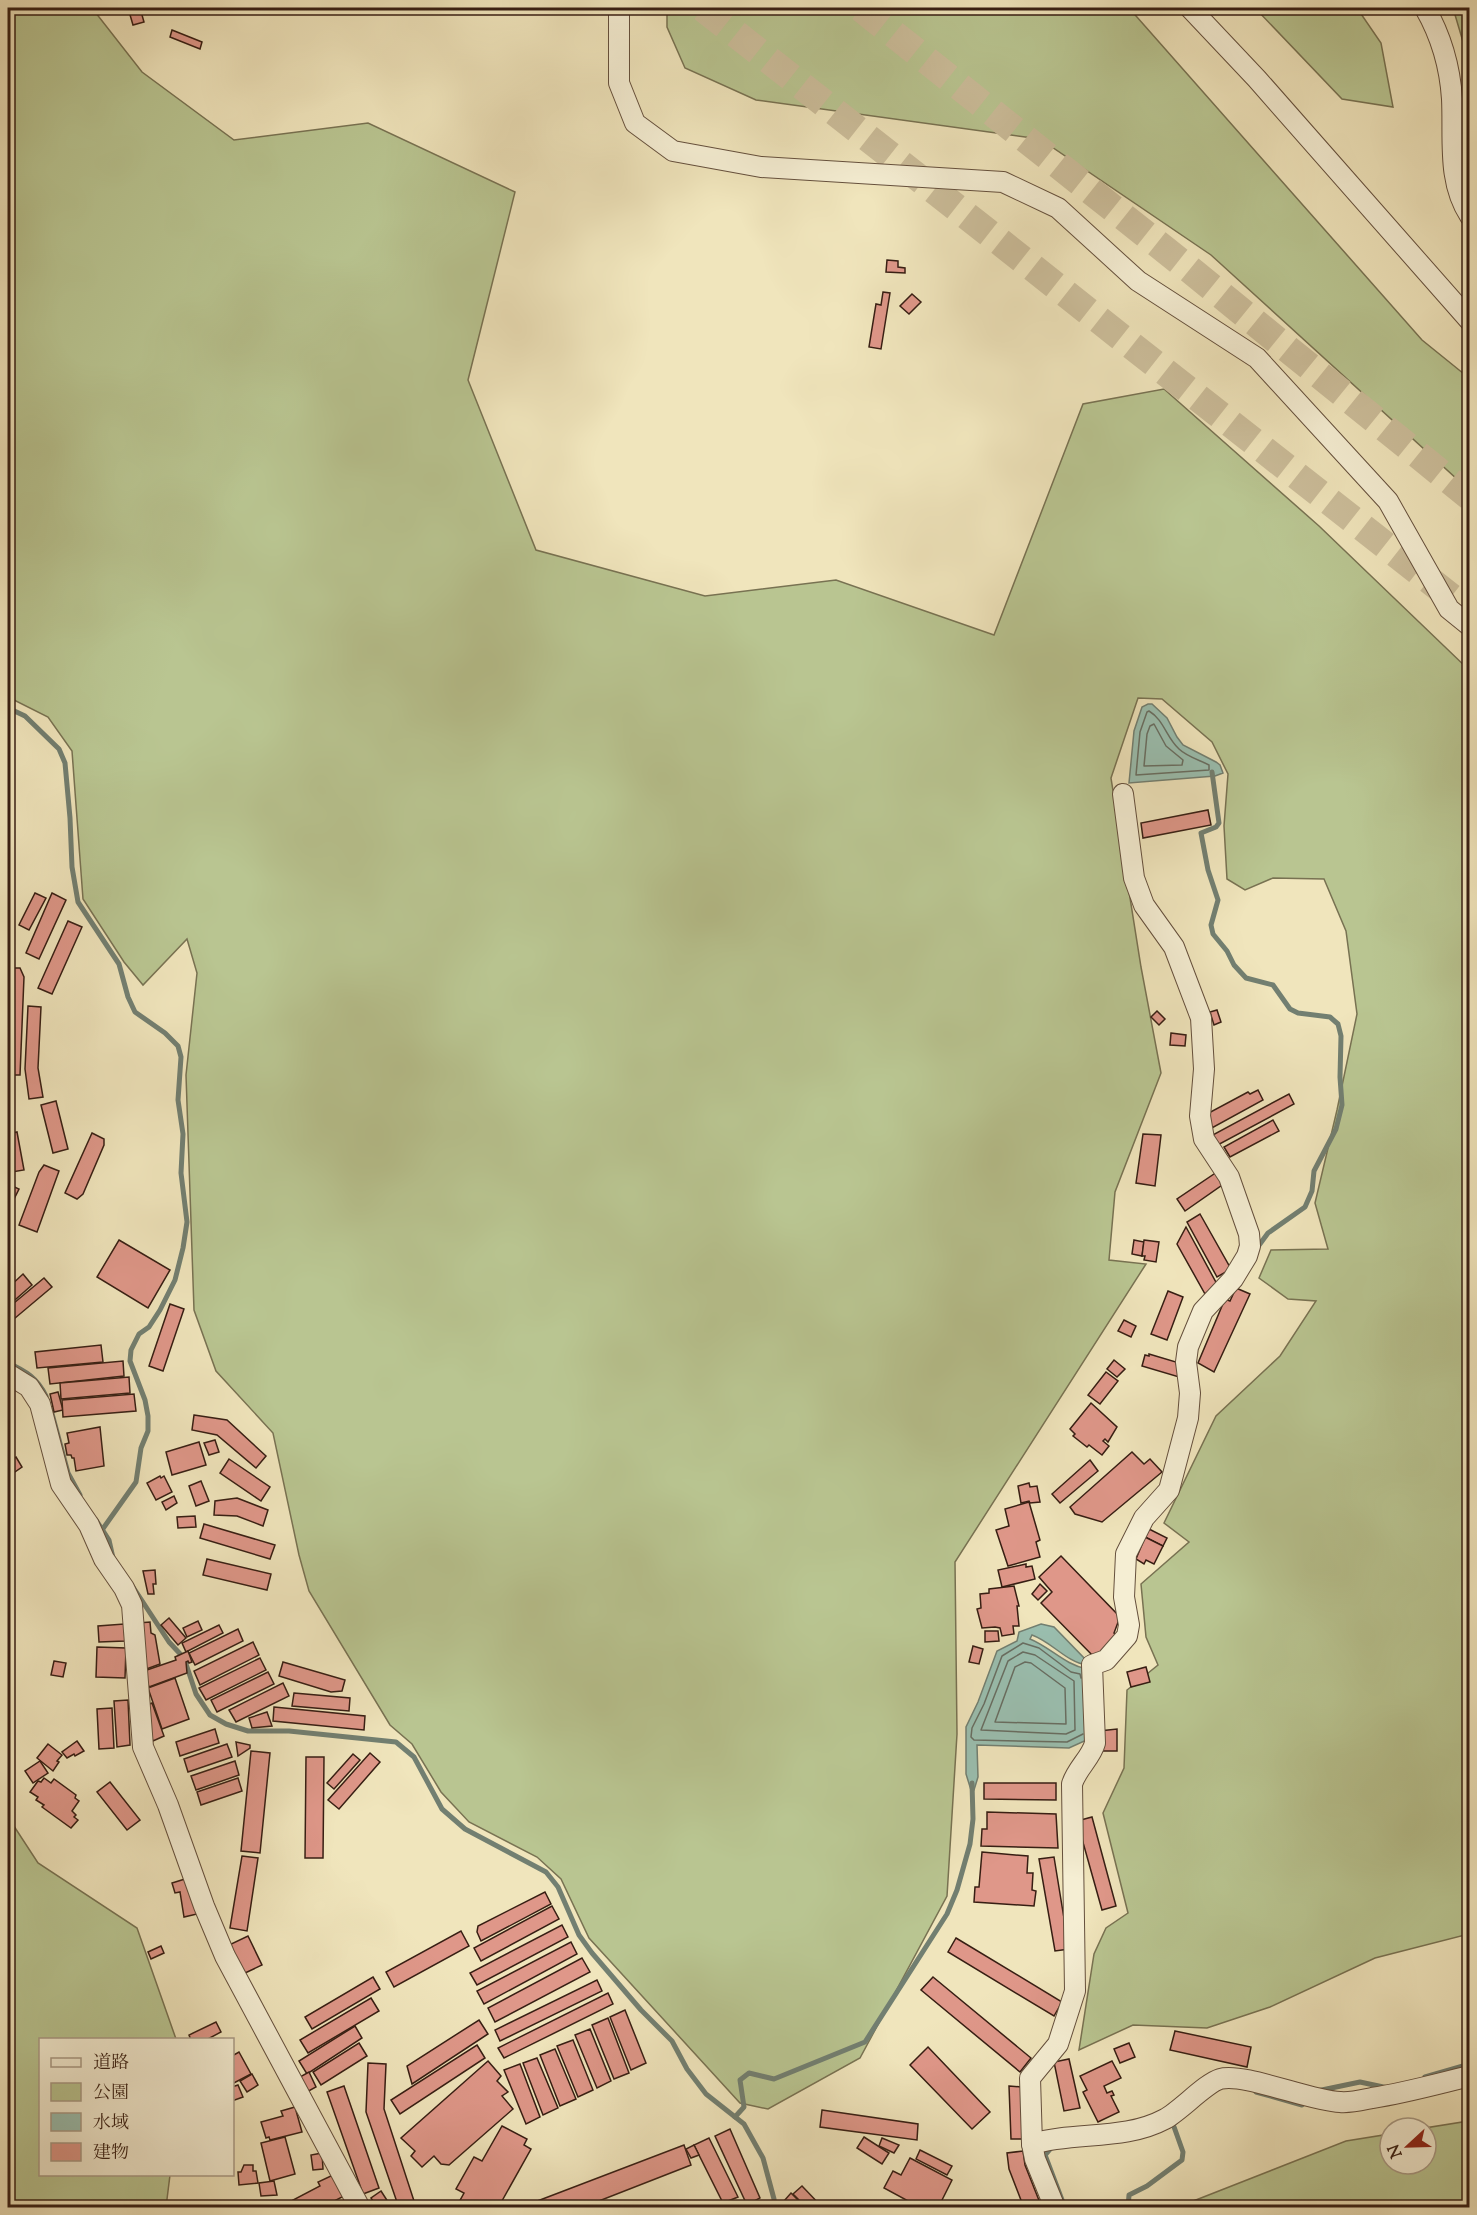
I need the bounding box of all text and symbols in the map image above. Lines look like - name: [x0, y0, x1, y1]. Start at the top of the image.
- legend: [39, 2038, 234, 2176]
- text: 道路: [93, 2051, 129, 2077]
- text: 公園: [93, 2081, 129, 2107]
- text: 水域: [93, 2111, 129, 2137]
- north arrow: [1378, 2116, 1438, 2176]
- text: N: [1383, 2140, 1409, 2161]
- text: 建物: [93, 2141, 129, 2167]

